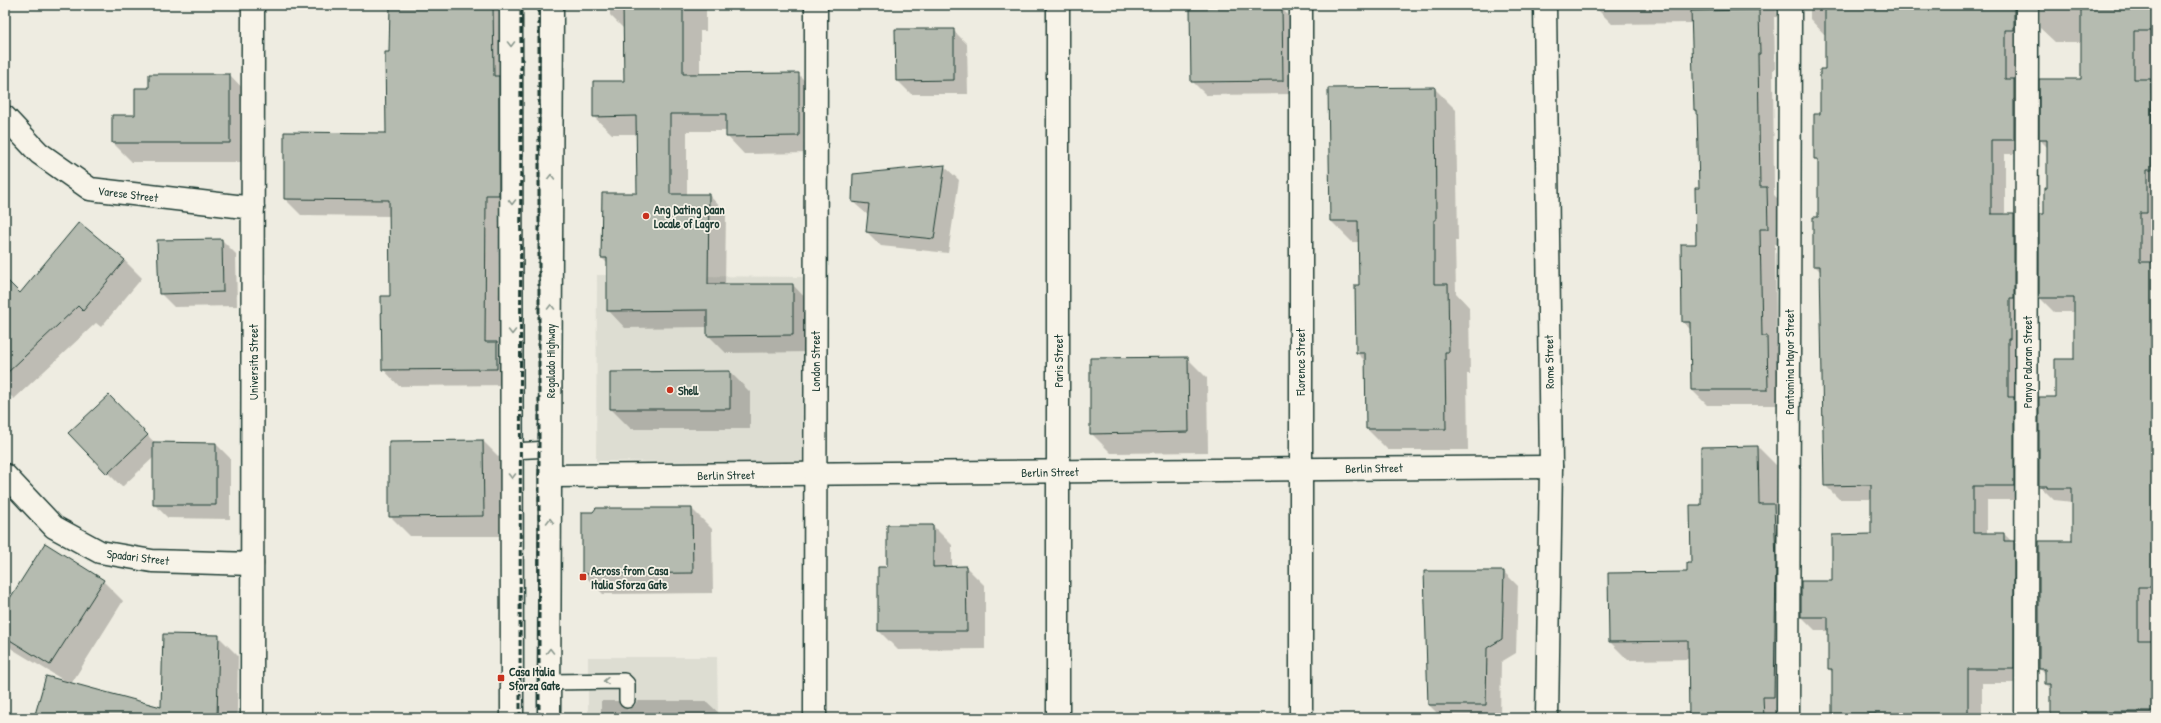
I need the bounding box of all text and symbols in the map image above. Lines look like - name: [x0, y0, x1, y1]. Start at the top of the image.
- one-way arrow: [507, 41, 515, 47]
- one-way arrow: [547, 174, 555, 180]
- street label: Varese Street: [97, 182, 160, 206]
- one-way arrow: [508, 199, 516, 205]
- place label: Ang Dating Daan Locale of Lagro: [654, 201, 725, 233]
- marker: Ang Dating Daan Locale of Lagro: [641, 211, 651, 221]
- one-way arrow: [547, 304, 555, 310]
- street label: Pantomina Mayor Street: [1781, 308, 1798, 415]
- street label: Panyo Palaran Street: [2019, 315, 2036, 408]
- street label: Universita Street: [245, 323, 262, 400]
- street label: Regalado Highway: [542, 324, 559, 398]
- street label: Florence Street: [1292, 327, 1309, 397]
- one-way arrow: [508, 329, 516, 335]
- street label: London Street: [807, 330, 824, 391]
- street label: Paris Street: [1050, 334, 1067, 388]
- street label: Rome Street: [1540, 334, 1558, 389]
- place label: Shell: [678, 382, 699, 399]
- marker: Shell: [665, 385, 675, 395]
- street label: Berlin Street: [1345, 459, 1404, 477]
- street label: Berlin Street: [1021, 463, 1080, 481]
- street label: Berlin Street: [697, 466, 756, 484]
- one-way arrow: [508, 473, 516, 479]
- one-way arrow: [546, 518, 554, 524]
- street label: Spadari Street: [106, 545, 171, 569]
- place label: Across from Casa Italia Sforza Gate: [591, 562, 669, 593]
- marker: Across from Casa Italia Sforza Gate: [578, 572, 588, 582]
- one-way arrow: [546, 648, 554, 654]
- place label: Casa Italia Sforza Gate: [509, 663, 560, 694]
- marker: Casa Italia Sforza Gate: [496, 673, 506, 683]
- one-way arrow: [603, 677, 609, 685]

